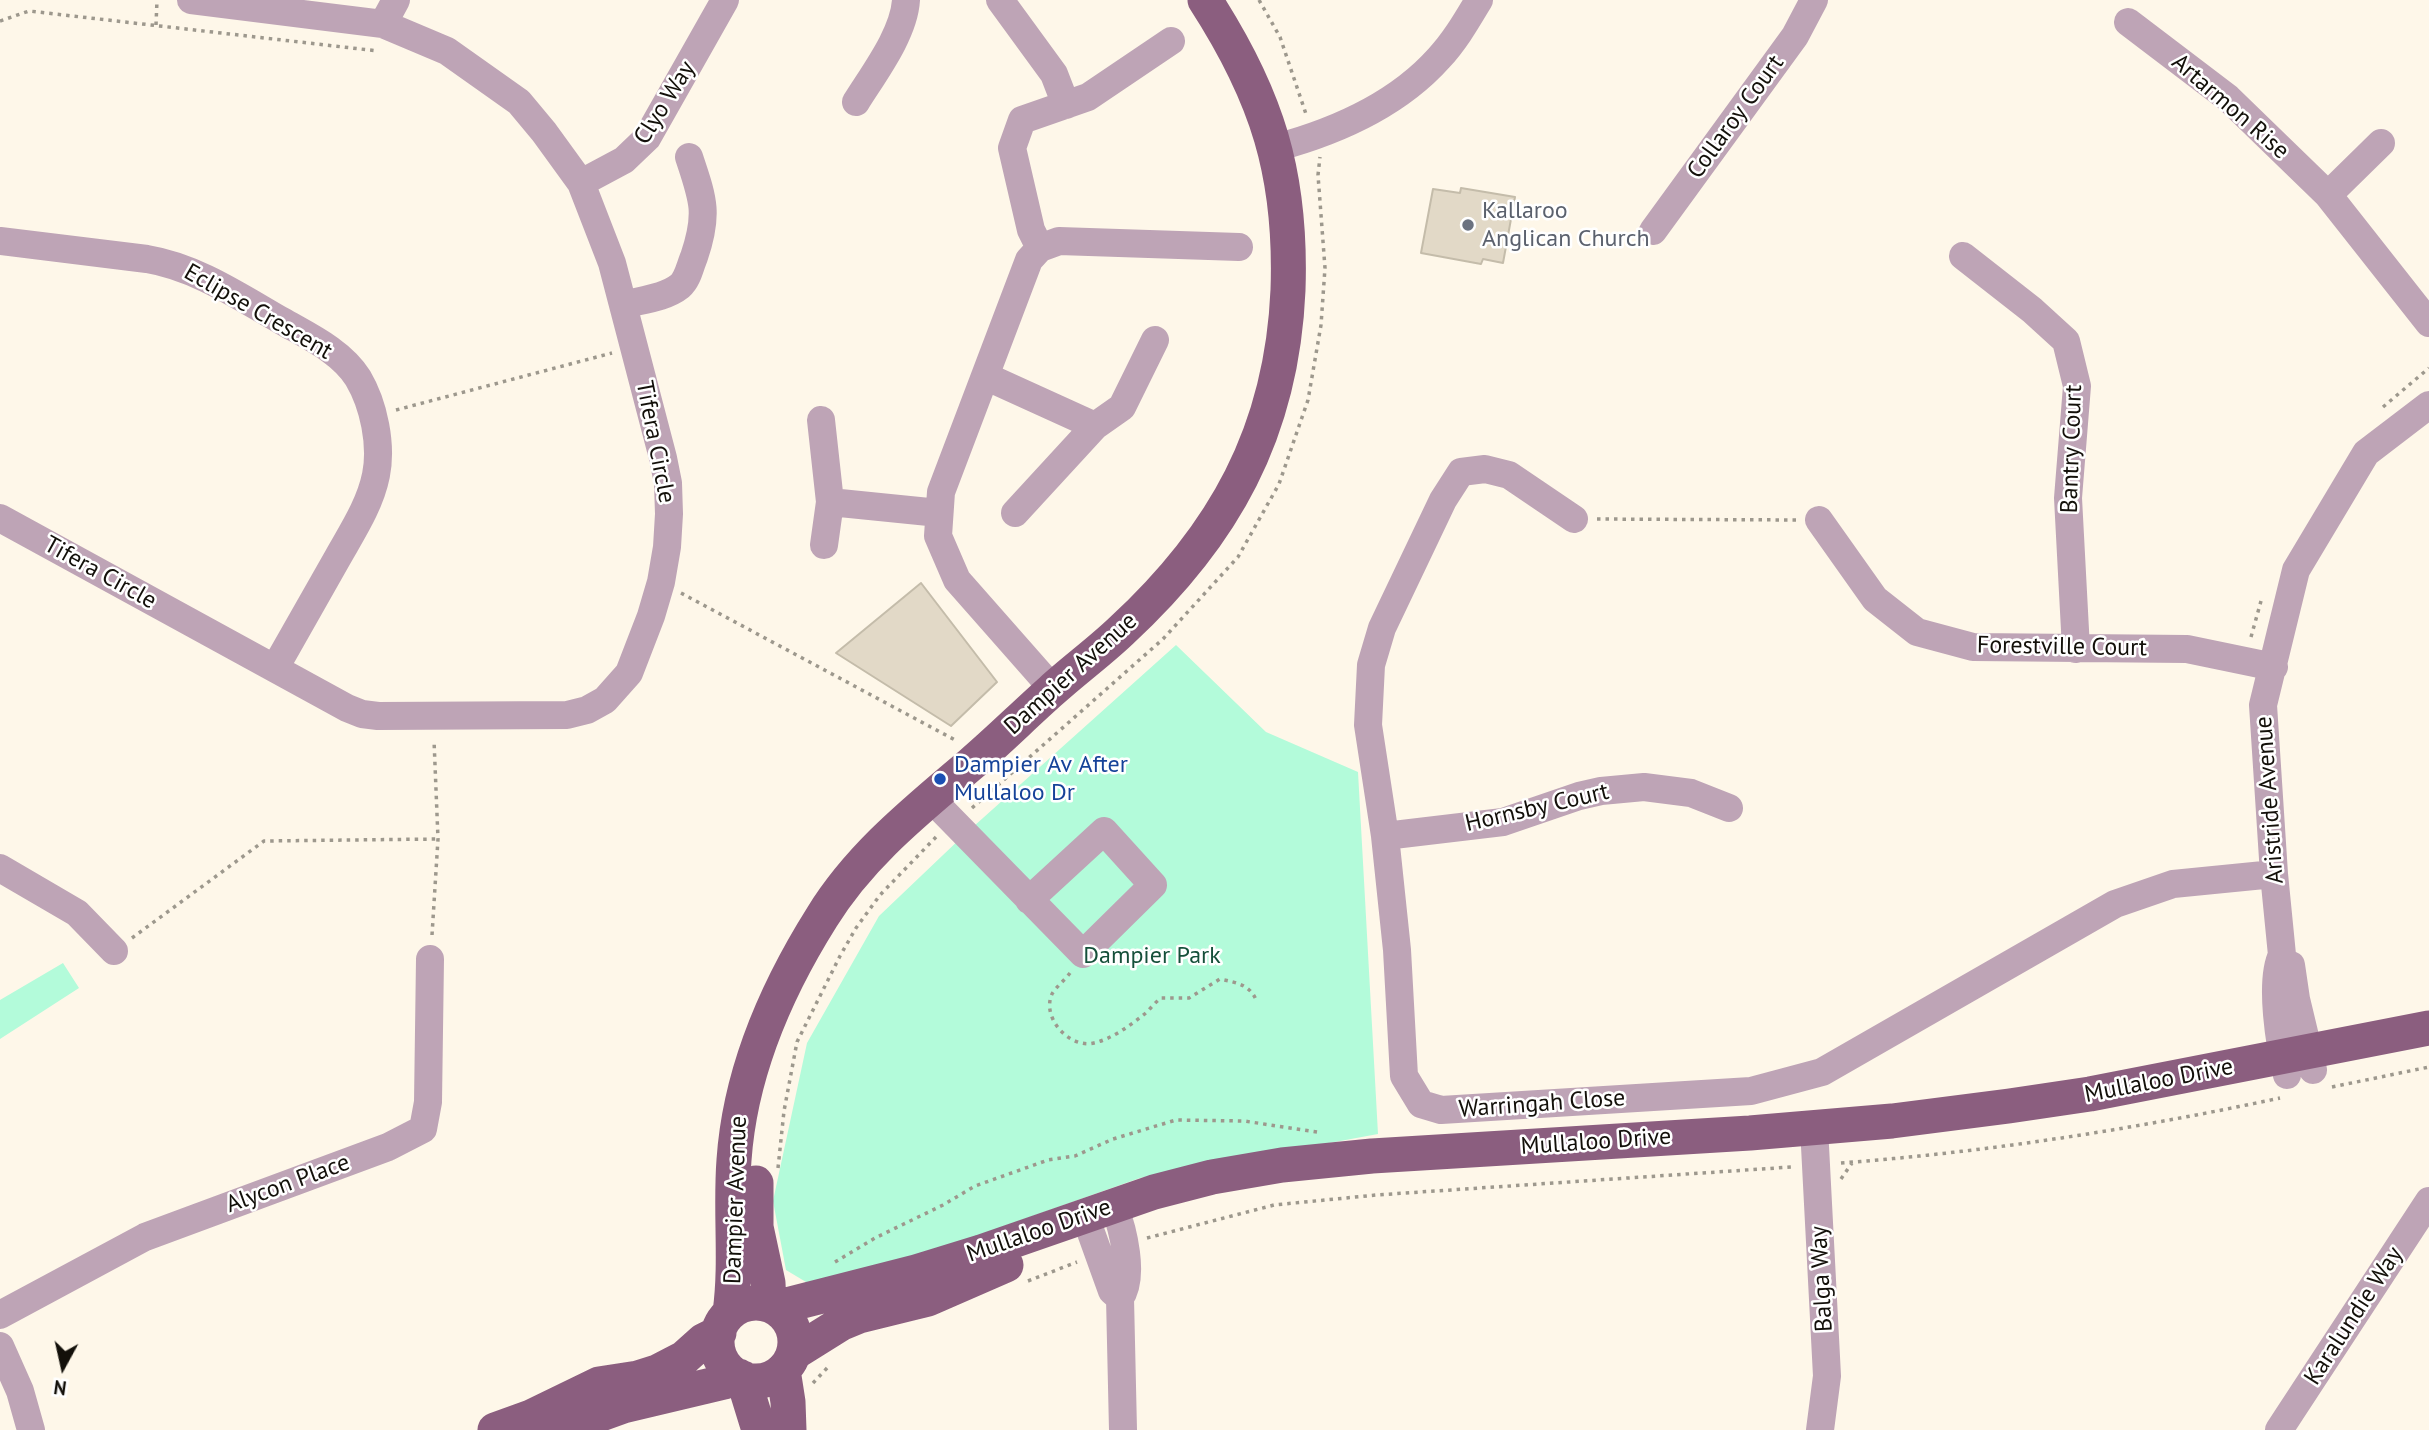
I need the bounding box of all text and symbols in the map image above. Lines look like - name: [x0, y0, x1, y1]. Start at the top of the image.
- street label: Artarmon Rise: [2165, 48, 2295, 166]
- street label: Collaroy Court: [1682, 50, 1790, 184]
- street label: Clyo Way: [628, 56, 702, 150]
- place label: Kallaroo Anglican Church: [1482, 197, 1650, 253]
- marker: Kallaroo Anglican Church: [1460, 217, 1476, 233]
- street label: Eclipse Crescent: [179, 258, 337, 366]
- street label: Tifera Circle: [629, 378, 681, 506]
- street label: Bantry Court: [2055, 384, 2089, 514]
- street label: Tifera Circle: [39, 530, 161, 616]
- street label: Dampier Avenue: [999, 607, 1143, 741]
- street label: Forestville Court: [1977, 631, 2147, 663]
- street label: Aristride Avenue: [2250, 715, 2290, 885]
- place label: Dampier Av After Mullaloo Dr: [954, 751, 1128, 807]
- marker: Dampier Av After Mullaloo Dr: [932, 771, 948, 787]
- street label: Hornsby Court: [1462, 778, 1612, 838]
- park label: Dampier Park: [1083, 942, 1221, 970]
- street label: Mullaloo Drive: [2082, 1052, 2236, 1110]
- street label: Warringah Close: [1458, 1084, 1626, 1124]
- street label: Dampier Avenue: [719, 1115, 753, 1285]
- street label: Mullaloo Drive: [1520, 1122, 1672, 1162]
- street label: Alycon Place: [222, 1148, 354, 1220]
- street label: Mullaloo Drive: [963, 1193, 1115, 1269]
- street label: Balga Way: [1805, 1225, 1839, 1333]
- street label: Karalundie Way: [2299, 1242, 2409, 1390]
- north arrow: [28, 1332, 98, 1402]
- text: N: [52, 1375, 68, 1401]

